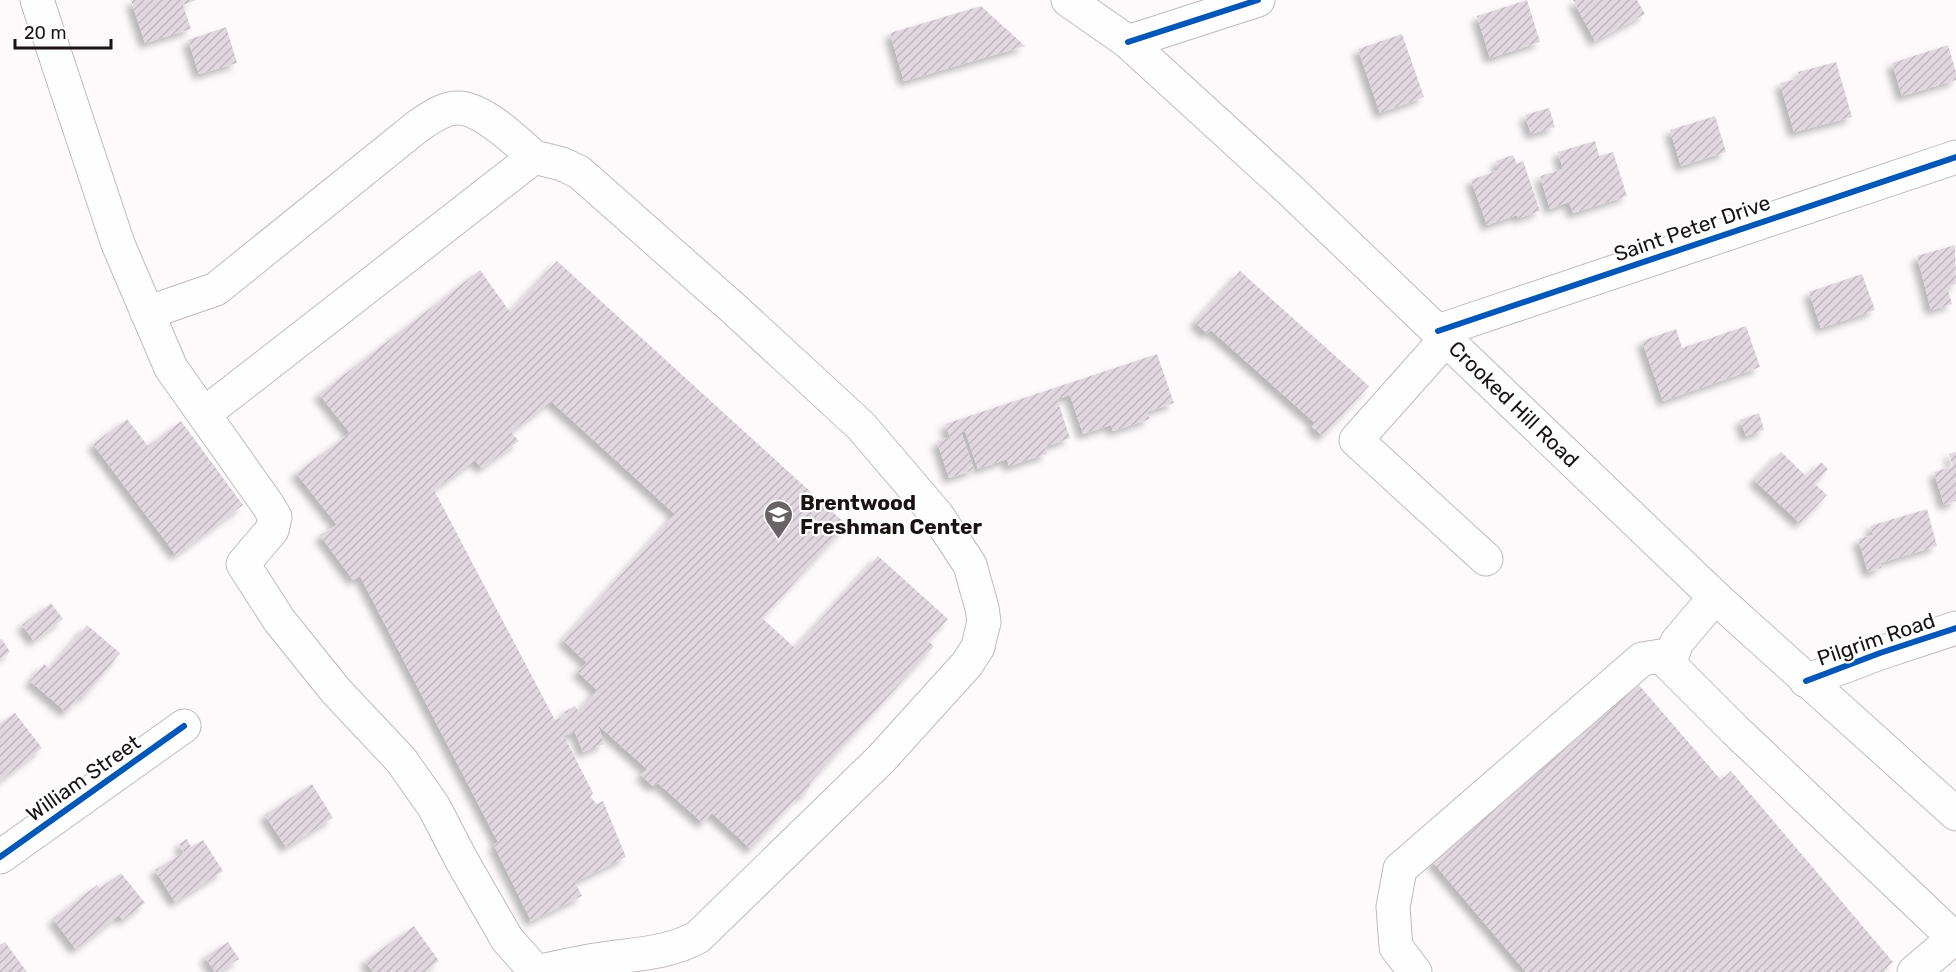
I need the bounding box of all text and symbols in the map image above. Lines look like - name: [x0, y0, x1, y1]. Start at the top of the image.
- scale bar: [15, 12, 111, 50]
- text: 20 m: [24, 22, 66, 44]
- street label: Saint Peter Drive: [1610, 190, 1774, 266]
- street label: Crooked Hill Road: [1444, 336, 1584, 472]
- place label: Brentwood Freshman Center: [800, 490, 982, 539]
- school or university icon: Brentwood Freshman Center: [763, 498, 795, 540]
- street label: Pilgrim Road: [1814, 607, 1938, 671]
- street label: William Street: [21, 730, 145, 826]

